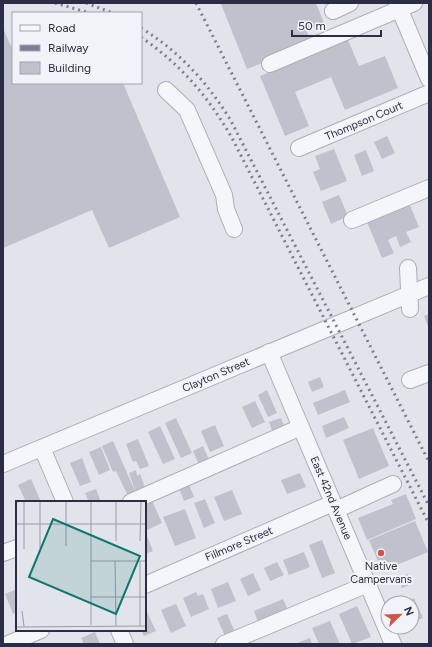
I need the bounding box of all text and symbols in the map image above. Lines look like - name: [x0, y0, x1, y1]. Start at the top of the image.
- legend: [12, 12, 142, 84]
- scale bar: [292, 12, 381, 38]
- text: 50 m: [298, 19, 326, 33]
- text: Road: [48, 21, 76, 35]
- text: Railway: [48, 41, 89, 55]
- text: Building: [48, 61, 91, 75]
- street label: Thompson Court: [323, 99, 405, 143]
- street label: Clayton Street: [180, 355, 252, 395]
- street label: East 42nd Avenue: [308, 454, 354, 542]
- inset map: [16, 501, 146, 631]
- street label: Fillmore Street: [203, 524, 275, 564]
- marker: Native Campervans: [376, 548, 386, 558]
- place label: Native Campervans: [350, 560, 412, 586]
- north arrow: [380, 595, 420, 635]
- text: N: [401, 605, 416, 618]

